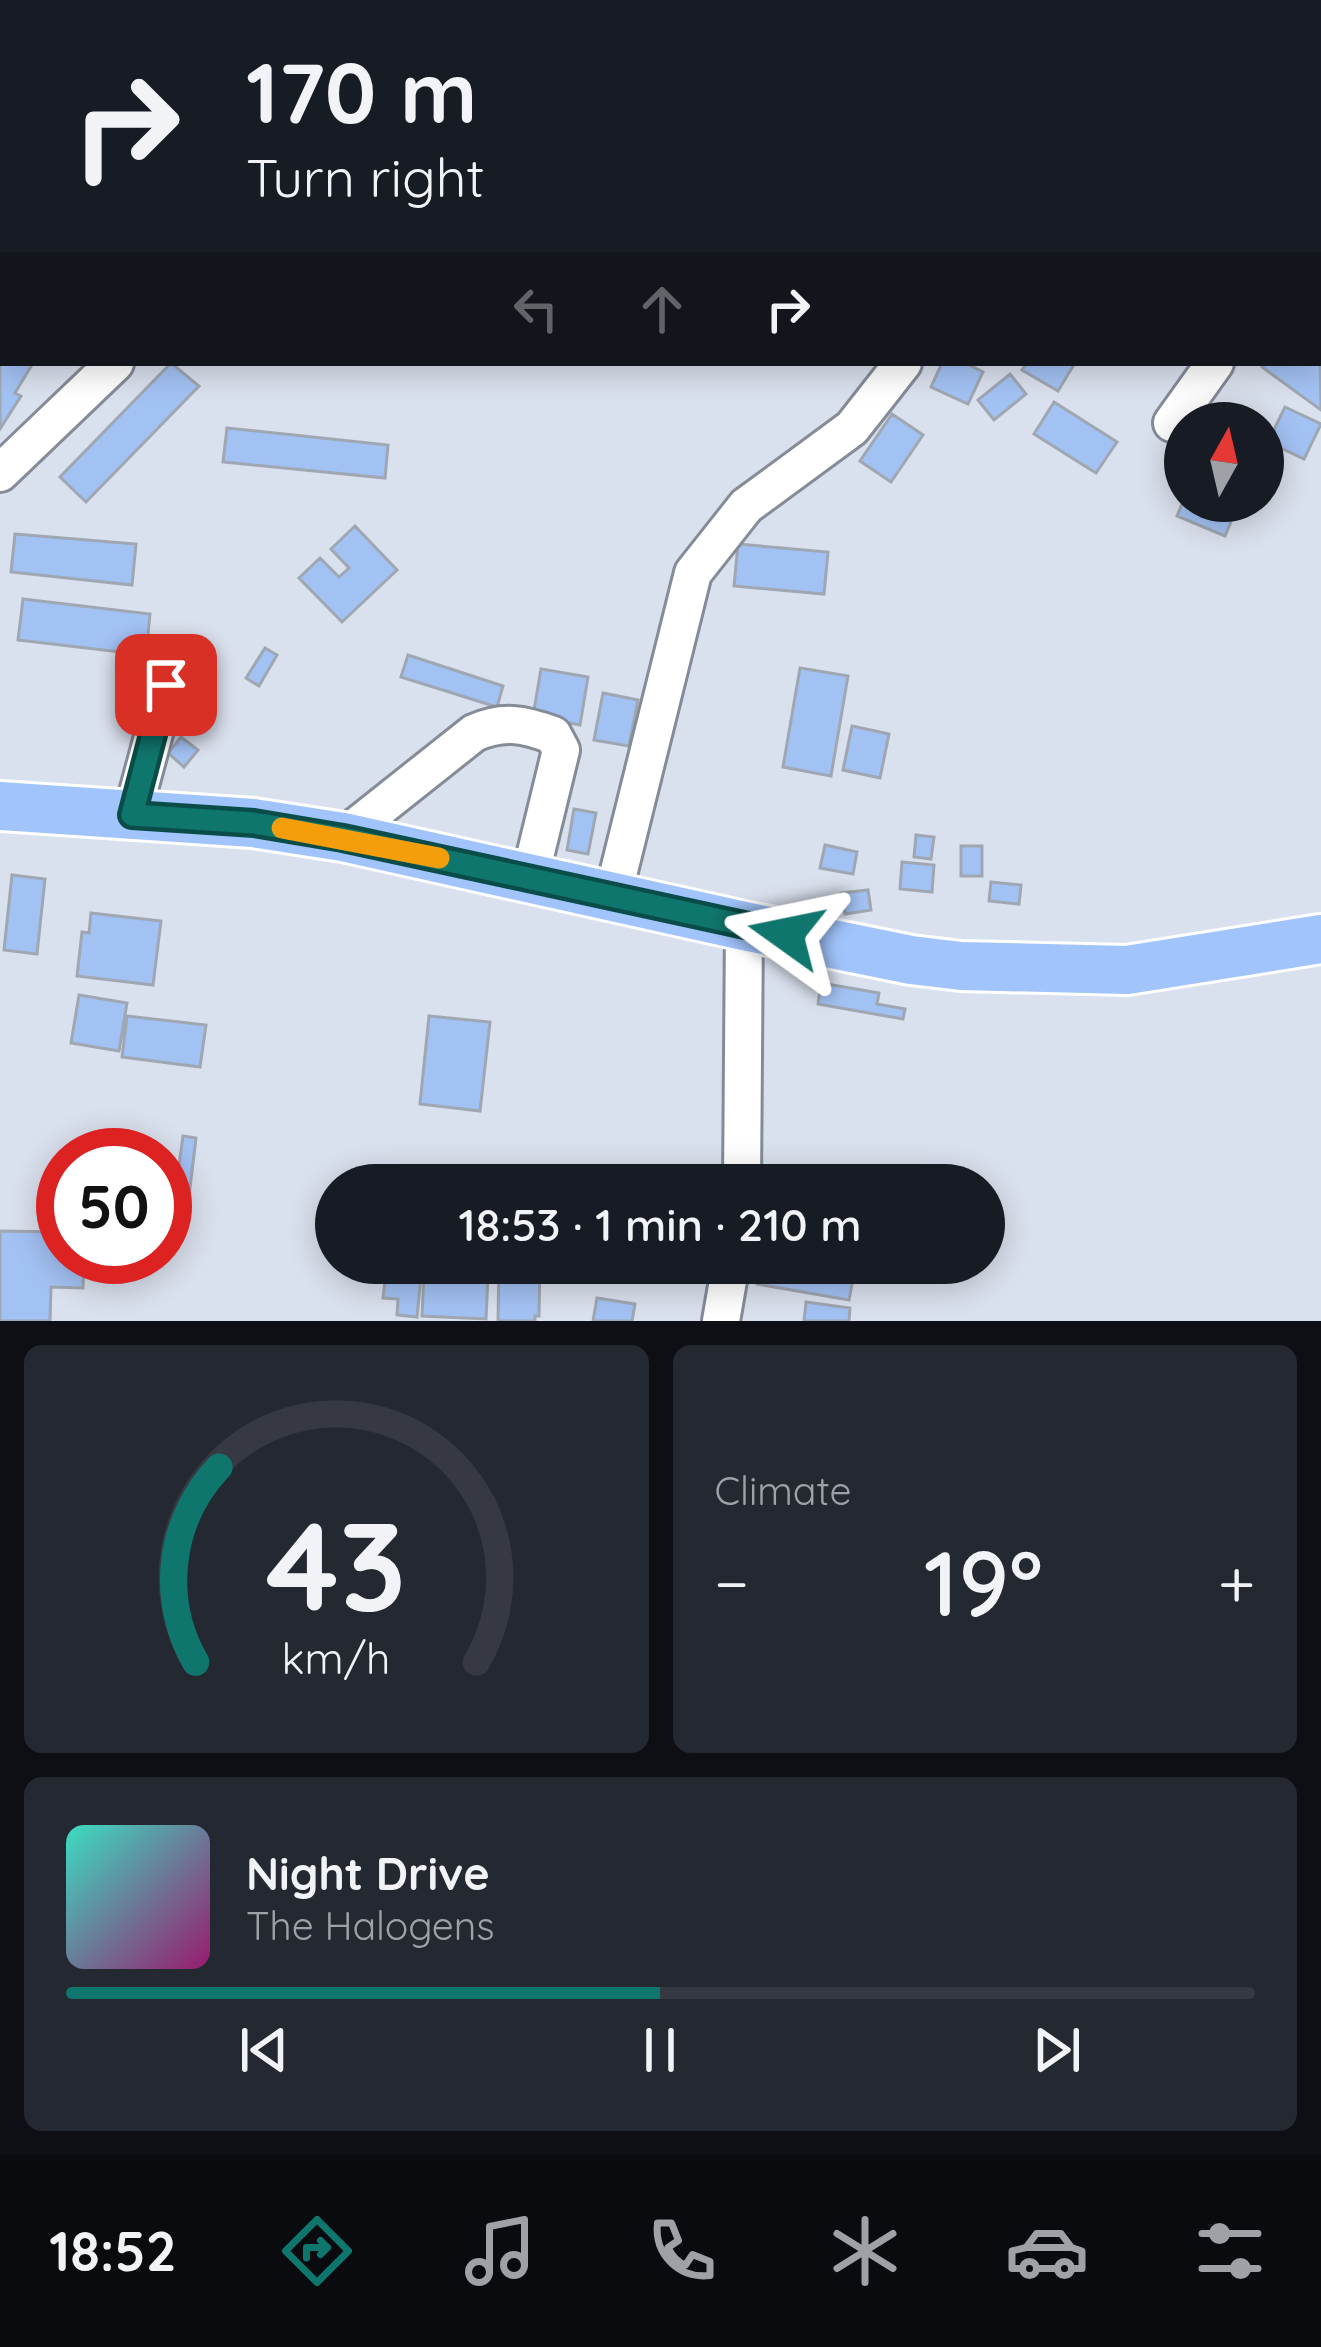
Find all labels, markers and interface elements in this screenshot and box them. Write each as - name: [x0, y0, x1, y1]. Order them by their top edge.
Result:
- text: 170 m: [246, 39, 477, 144]
- icon: right: [48, 48, 204, 204]
- text: Turn right: [246, 143, 485, 211]
- icon: left: [503, 276, 569, 342]
- icon: ahead: [629, 276, 695, 342]
- icon: right: [755, 276, 821, 342]
- north arrow: [1164, 402, 1284, 522]
- map controls: [1164, 402, 1284, 522]
- pin: [115, 634, 217, 736]
- icon: arrive: [133, 652, 199, 718]
- position arrow: [723, 871, 849, 997]
- speed limit sign: 50: [36, 1128, 192, 1284]
- text: 18:53 · 1 min · 210 m: [458, 1196, 862, 1252]
- text: Climate: [715, 1466, 852, 1515]
- text: 43: [266, 1486, 406, 1642]
- text: 19°: [924, 1526, 1043, 1639]
- text: −: [715, 1541, 749, 1624]
- text: +: [1218, 1541, 1255, 1624]
- text: km/h: [282, 1631, 391, 1685]
- text: Night Drive: [246, 1845, 490, 1901]
- text: The Halogens: [246, 1901, 495, 1950]
- icon: previous: [231, 2017, 297, 2083]
- icon: pause: [627, 2017, 693, 2083]
- icon: next: [1024, 2017, 1090, 2083]
- icon: directions: [275, 2209, 359, 2293]
- icon: music: [458, 2209, 542, 2293]
- icon: phone: [640, 2209, 724, 2293]
- icon: climate: [823, 2209, 907, 2293]
- icon: car: [1005, 2209, 1089, 2293]
- icon: filters: [1188, 2209, 1272, 2293]
- text: 18:52: [49, 2217, 176, 2285]

